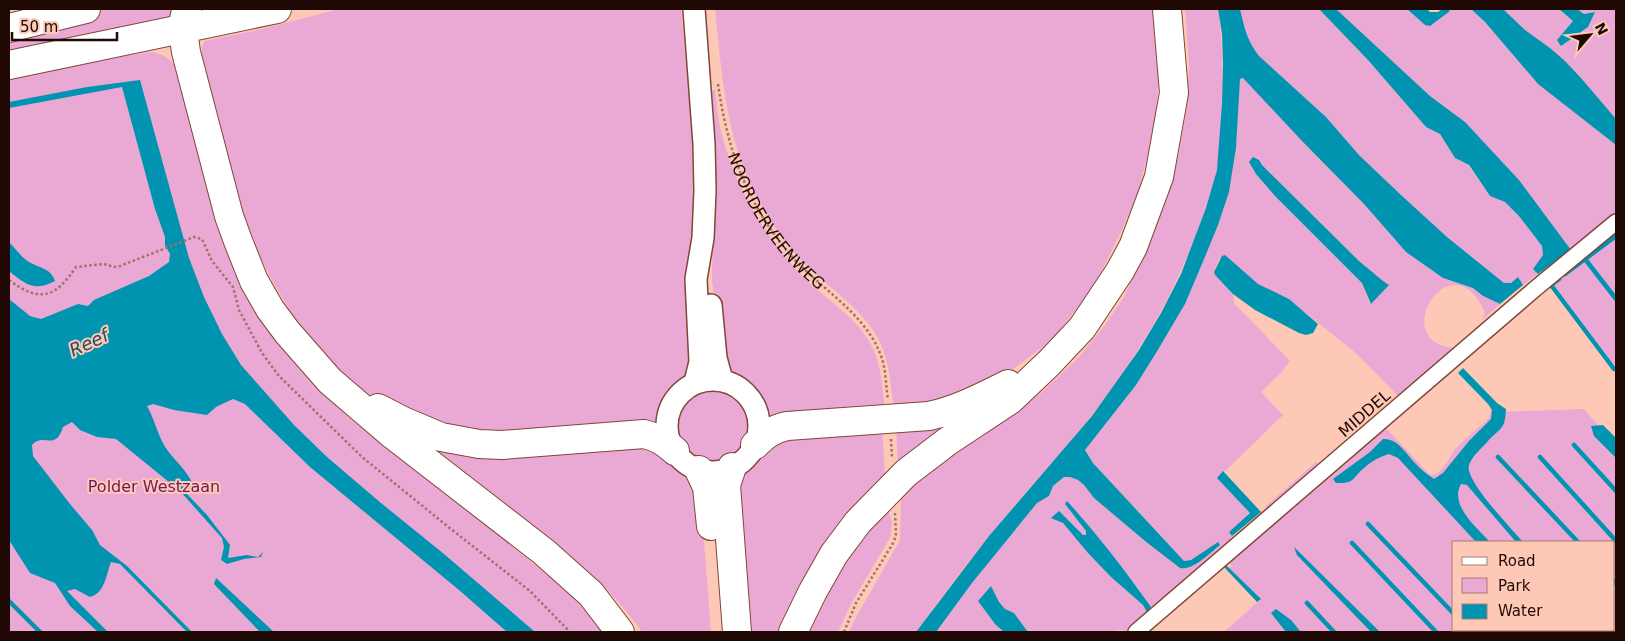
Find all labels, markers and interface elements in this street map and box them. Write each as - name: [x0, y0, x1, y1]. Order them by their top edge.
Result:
- scale bar: [12, 10, 118, 42]
- north arrow: [1565, 10, 1615, 60]
- text: 50 m: [20, 18, 58, 36]
- text: N: [1592, 20, 1611, 38]
- street label: NOORDERVEENWEG: [724, 150, 829, 293]
- water label: Reef: [66, 323, 114, 361]
- street label: MIDDEL: [1335, 386, 1394, 441]
- park label: Polder Westzaan: [88, 477, 220, 496]
- legend: [1452, 541, 1615, 631]
- text: Road: [1498, 552, 1536, 570]
- text: Park: [1498, 577, 1531, 595]
- text: Water: [1498, 602, 1543, 620]

